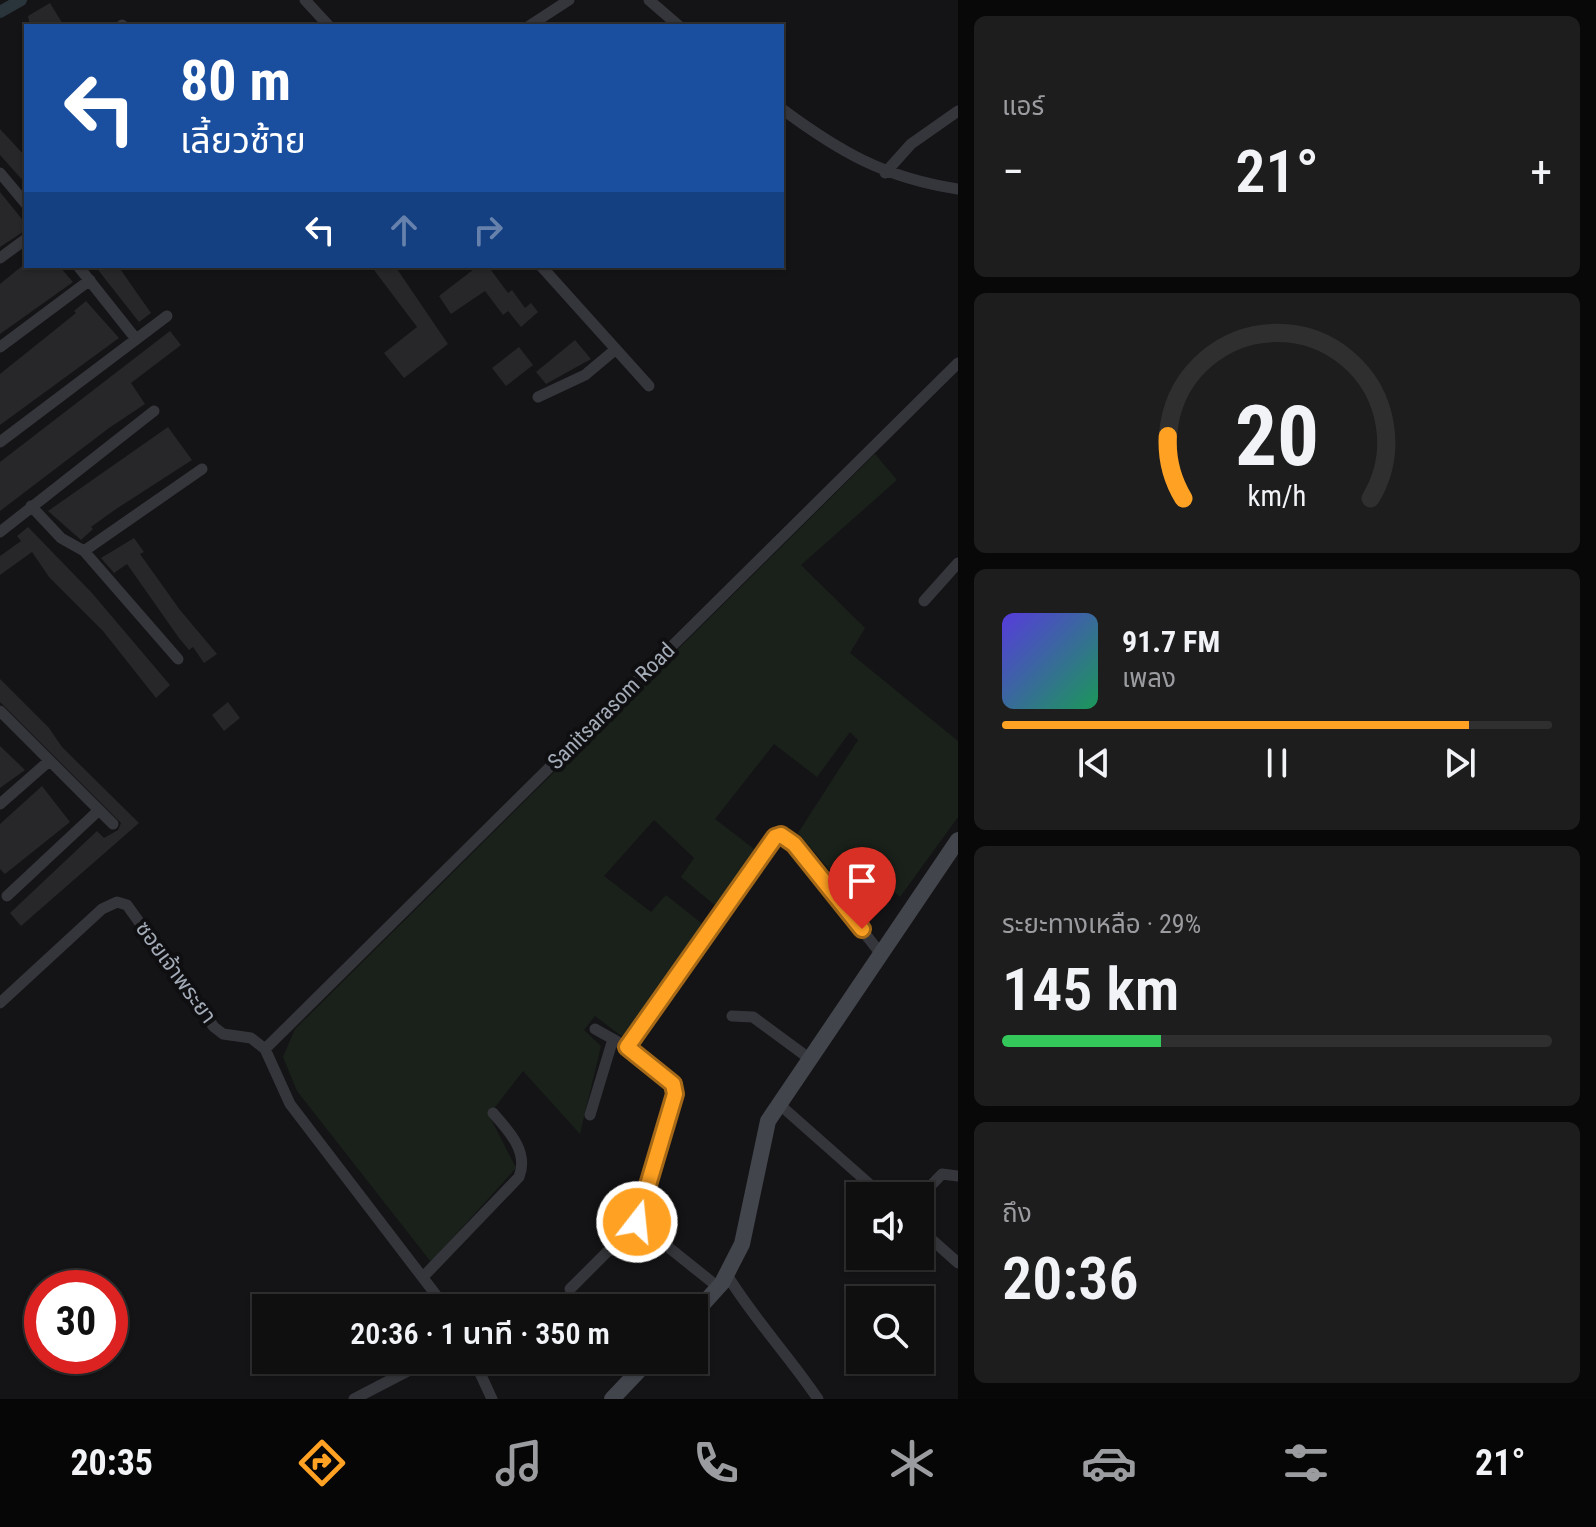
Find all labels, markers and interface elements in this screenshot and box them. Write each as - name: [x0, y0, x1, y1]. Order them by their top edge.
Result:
- text: 80 m: [180, 48, 291, 114]
- icon: left: [48, 56, 152, 160]
- text: แอร์: [1002, 91, 1044, 121]
- text: เลี้ยวซ้าย: [180, 120, 306, 162]
- text: 21°: [1235, 136, 1319, 207]
- text: −: [1002, 146, 1024, 198]
- text: +: [1530, 146, 1552, 198]
- icon: left: [298, 208, 342, 252]
- icon: ahead: [382, 208, 426, 252]
- icon: right: [466, 208, 510, 252]
- text: 20: [1235, 387, 1319, 484]
- text: km/h: [1248, 479, 1306, 513]
- text: 91.7 FM: [1122, 624, 1220, 659]
- street label: Sanitsarasom Road: [543, 638, 679, 774]
- text: เพลง: [1122, 663, 1176, 693]
- icon: previous: [1072, 741, 1116, 785]
- icon: pause: [1255, 741, 1299, 785]
- icon: next: [1438, 741, 1482, 785]
- pin: [828, 847, 896, 929]
- icon: arrive: [840, 859, 884, 903]
- text: ระยะทางเหลือ · 29%: [1002, 909, 1201, 939]
- street label: ซอยเจ้าพระยา: [131, 916, 221, 1028]
- text: 145 km: [1002, 954, 1179, 1025]
- position arrow: [595, 1180, 679, 1264]
- map controls: [846, 1182, 934, 1374]
- button: sound: [846, 1182, 934, 1270]
- text: ถึง: [1002, 1198, 1032, 1228]
- text: 20:36: [1002, 1243, 1139, 1314]
- speed limit sign: 30: [24, 1270, 128, 1374]
- button: search: [846, 1286, 934, 1374]
- text: 20:36 · 1 นาที · 350 m: [350, 1316, 610, 1351]
- icon: directions: [294, 1435, 350, 1491]
- icon: music: [491, 1435, 547, 1491]
- icon: phone: [688, 1435, 744, 1491]
- icon: climate: [884, 1435, 940, 1491]
- icon: car: [1081, 1435, 1137, 1491]
- icon: filters: [1278, 1435, 1334, 1491]
- text: 20:35: [70, 1442, 153, 1484]
- text: 21°: [1475, 1442, 1525, 1484]

